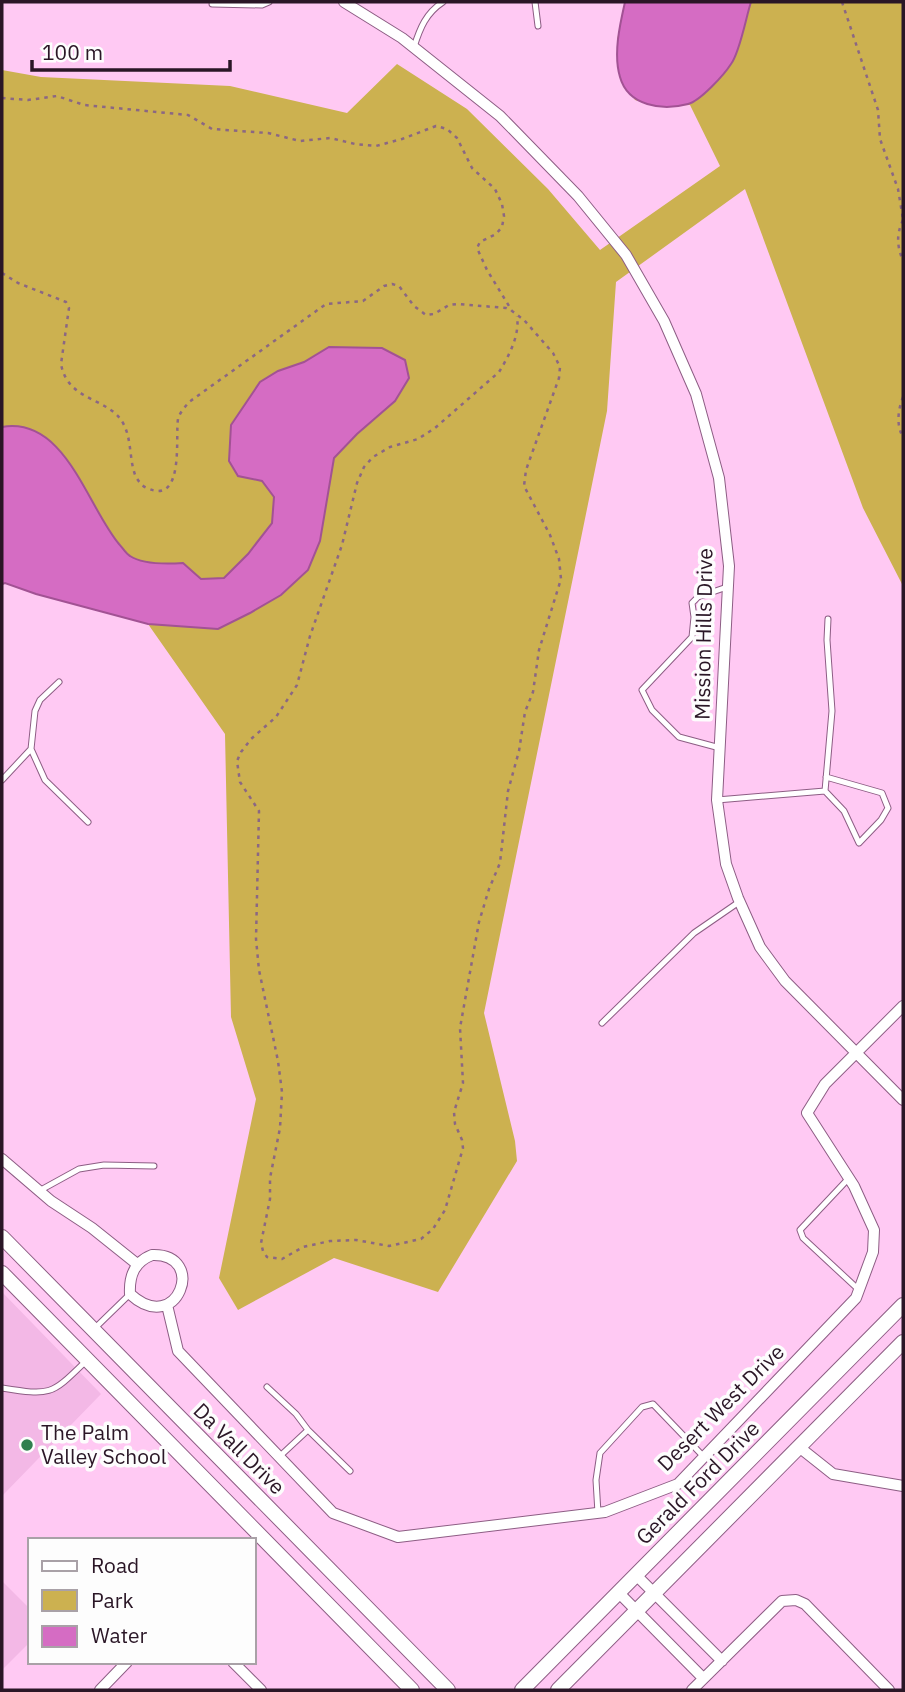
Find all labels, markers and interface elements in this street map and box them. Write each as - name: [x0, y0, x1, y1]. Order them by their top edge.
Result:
- scale bar: [32, 28, 229, 72]
- text: 100 m: [42, 38, 103, 66]
- street label: Mission Hills Drive: [688, 548, 718, 720]
- street label: Desert West Drive: [651, 1338, 790, 1477]
- street label: Da Vall Drive: [188, 1396, 292, 1500]
- street label: Gerald Ford Drive: [629, 1414, 765, 1550]
- place label: The Palm Valley School: [41, 1418, 167, 1470]
- marker: The Palm Valley School: [19, 1437, 35, 1453]
- legend: [28, 1538, 256, 1664]
- text: Road: [91, 1551, 139, 1579]
- text: Park: [91, 1586, 134, 1614]
- text: Water: [91, 1621, 148, 1649]

